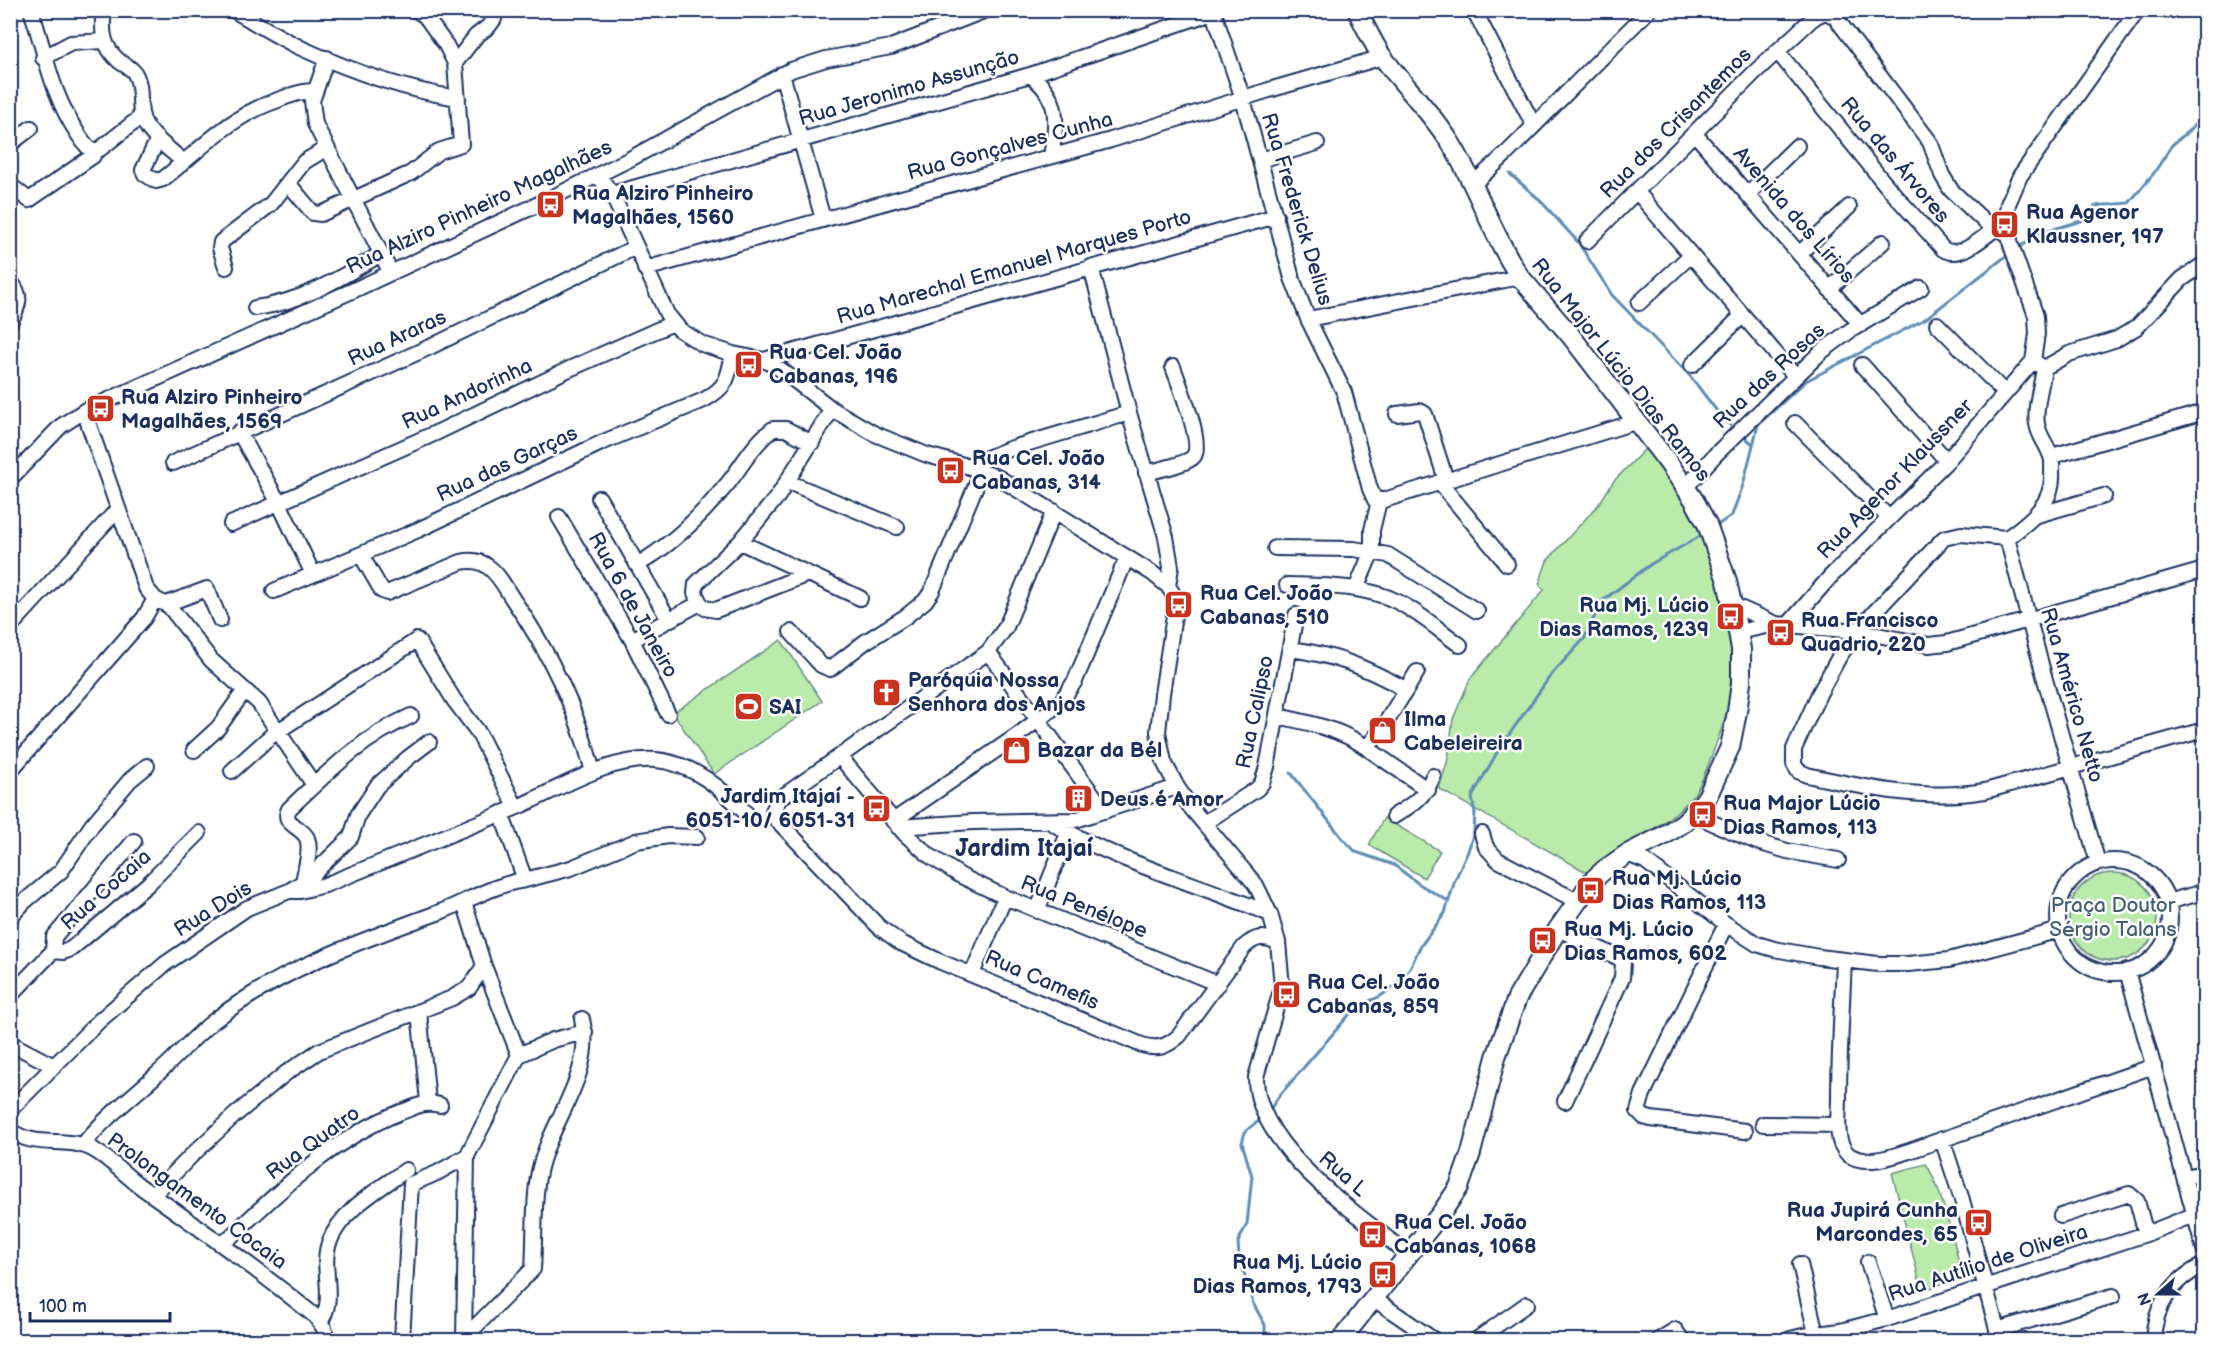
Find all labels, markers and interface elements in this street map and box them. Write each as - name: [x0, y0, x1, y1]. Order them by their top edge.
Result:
- street label: Rua dos Crisantemos: [1595, 42, 1757, 204]
- street label: Rua Jeronimo Assunção: [796, 44, 1022, 131]
- street label: Rua das Árvores: [1835, 92, 1955, 228]
- street label: Rua Gonçalves Cunha: [904, 107, 1116, 185]
- street label: Rua Frederick Delius: [1256, 110, 1338, 308]
- street label: Rua Alziro Pinheiro Magalhães: [342, 134, 616, 280]
- street label: Avenida dos Lírios: [1728, 142, 1860, 288]
- place label: Rua Alziro Pinheiro Magalhães, 1560: [572, 181, 754, 230]
- bus stop icon: Rua Alziro Pinheiro Magalhães, 1560: [535, 189, 567, 221]
- place label: Rua Agenor Klaussner, 197: [2026, 200, 2164, 249]
- street label: Rua Marechal Emanuel Marques Porto: [834, 204, 1194, 330]
- bus stop icon: Rua Agenor Klaussner, 197: [1989, 208, 2021, 240]
- street label: Rua Major Lúcio Dias Ramos: [1526, 253, 1716, 487]
- street label: Rua Araras: [344, 304, 450, 372]
- street label: Rua das Rosas: [1708, 318, 1830, 434]
- place label: Rua Cel. João Cabanas, 196: [769, 340, 902, 389]
- bus stop icon: Rua Cel. João Cabanas, 196: [732, 348, 764, 380]
- street label: Rua Andorinha: [398, 353, 536, 435]
- place label: Rua Alziro Pinheiro Magalhães, 1569: [121, 385, 303, 434]
- bus stop icon: Rua Alziro Pinheiro Magalhães, 1569: [84, 393, 116, 425]
- street label: Rua Agenor Klaussner: [1812, 394, 1978, 564]
- street label: Rua das Garças: [433, 420, 581, 508]
- place label: Rua Cel. João Cabanas, 314: [972, 446, 1105, 495]
- bus stop icon: Rua Cel. João Cabanas, 314: [935, 454, 967, 486]
- street label: Rua 6 de Janeiro: [583, 528, 683, 682]
- place label: Rua Cel. João Cabanas, 510: [1200, 581, 1333, 630]
- bus stop icon: Rua Cel. João Cabanas, 510: [1163, 589, 1195, 621]
- place label: Rua Mj. Lúcio Dias Ramos, 1239: [1539, 593, 1709, 642]
- bus stop icon: Rua Mj. Lúcio Dias Ramos, 1239: [1714, 601, 1746, 633]
- street label: Rua Américo Netto: [2035, 605, 2109, 785]
- place label: Rua Francisco Quadrio, 220: [1801, 608, 1938, 657]
- bus stop icon: Rua Francisco Quadrio, 220: [1764, 616, 1796, 648]
- street label: Rua Calipso: [1231, 653, 1279, 771]
- place label: Paróquia Nossa Senhora dos Anjos: [908, 668, 1086, 717]
- church icon: Paróquia Nossa Senhora dos Anjos: [871, 676, 903, 708]
- sports icon: SAI: [732, 691, 764, 723]
- place label: SAI: [769, 695, 802, 720]
- place label: Ilma Cabeleireira: [1404, 707, 1523, 756]
- shop icon: Ilma Cabeleireira: [1367, 715, 1399, 747]
- shop icon: Bazar da Bél: [1000, 734, 1032, 766]
- place label: Bazar da Bél: [1037, 738, 1162, 763]
- building icon: Deus é Amor: [1063, 783, 1095, 815]
- place label: Jardim Itajaí - 6051-10/ 6051-31: [686, 784, 855, 833]
- place label: Deus é Amor: [1100, 787, 1224, 812]
- place label: Rua Major Lúcio Dias Ramos, 113: [1723, 791, 1881, 840]
- bus stop icon: Jardim Itajaí - 6051-10/ 6051-31: [860, 792, 892, 824]
- bus stop icon: Rua Major Lúcio Dias Ramos, 113: [1686, 799, 1718, 831]
- district label: Jardim Itajaí: [955, 834, 1094, 863]
- street label: Rua Cocaia: [56, 844, 156, 936]
- place label: Rua Mj. Lúcio Dias Ramos, 113: [1612, 866, 1766, 915]
- street label: Rua Penélope: [1017, 870, 1151, 944]
- bus stop icon: Rua Mj. Lúcio Dias Ramos, 113: [1575, 874, 1607, 906]
- street label: Rua Dois: [170, 875, 256, 943]
- park label: Praça Doutor Sérgio Talans: [2049, 893, 2177, 942]
- place label: Rua Mj. Lúcio Dias Ramos, 602: [1564, 917, 1727, 966]
- bus stop icon: Rua Mj. Lúcio Dias Ramos, 602: [1527, 925, 1559, 957]
- street label: Rua Camefis: [981, 945, 1103, 1015]
- place label: Rua Cel. João Cabanas, 859: [1307, 970, 1440, 1019]
- bus stop icon: Rua Cel. João Cabanas, 859: [1270, 978, 1302, 1010]
- street label: Rua Quatro: [261, 1101, 365, 1185]
- street label: Prolongamento Cocaia: [102, 1127, 292, 1275]
- street label: Rua L: [1314, 1146, 1372, 1202]
- place label: Rua Jupirá Cunha Marcondes, 65: [1787, 1198, 1958, 1247]
- bus stop icon: Rua Jupirá Cunha Marcondes, 65: [1963, 1206, 1995, 1238]
- place label: Rua Cel. João Cabanas, 1068: [1394, 1210, 1537, 1259]
- bus stop icon: Rua Cel. João Cabanas, 1068: [1357, 1218, 1389, 1250]
- street label: Rua Autílio de Oliveira: [1885, 1219, 2091, 1307]
- place label: Rua Mj. Lúcio Dias Ramos, 1793: [1193, 1250, 1362, 1299]
- bus stop icon: Rua Mj. Lúcio Dias Ramos, 1793: [1367, 1258, 1399, 1290]
- north arrow: [2128, 1264, 2188, 1324]
- scale bar: [30, 1285, 170, 1323]
- text: N: [2134, 1290, 2156, 1308]
- text: 100 m: [39, 1296, 87, 1317]

